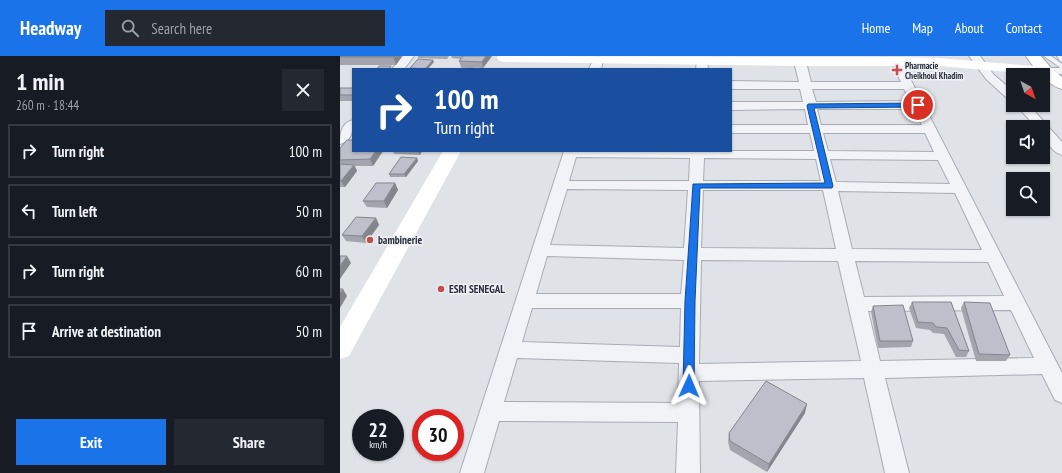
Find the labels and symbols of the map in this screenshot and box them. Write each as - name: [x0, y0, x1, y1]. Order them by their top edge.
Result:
- place label: Pharmacie Cheikhoul Khadim: [905, 60, 963, 81]
- marker: Pharmacie Cheikhoul Khadim: [892, 65, 902, 75]
- north arrow: [1006, 68, 1050, 112]
- pin: [901, 88, 935, 122]
- place label: bambinerie: [378, 233, 422, 247]
- marker: bambinerie: [365, 235, 375, 245]
- place label: ESRI SENEGAL: [449, 282, 505, 296]
- marker: ESRI SENEGAL: [436, 284, 446, 294]
- position arrow: [668, 365, 710, 407]
- speed limit sign: 30: [412, 409, 464, 461]

